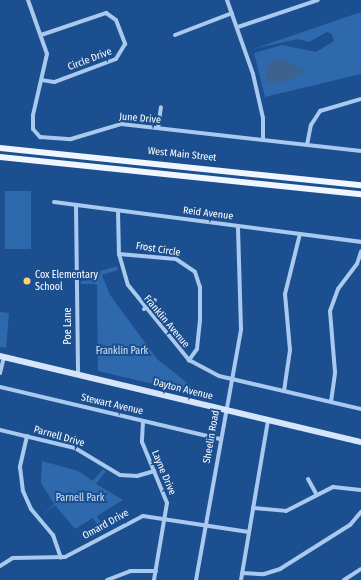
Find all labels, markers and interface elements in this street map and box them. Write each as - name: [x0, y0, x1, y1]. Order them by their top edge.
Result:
- street label: Circle Drive: [66, 46, 114, 74]
- street label: June Drive: [119, 111, 161, 127]
- street label: West Main Street: [147, 145, 217, 165]
- street label: Reid Avenue: [182, 205, 234, 223]
- street label: Frost Circle: [135, 241, 181, 259]
- place label: Cox Elementary School: [35, 269, 98, 292]
- marker: Cox Elementary School: [22, 276, 32, 286]
- street label: Franklin Avenue: [141, 293, 191, 351]
- street label: Poe Lane: [63, 308, 75, 344]
- park label: Franklin Park: [96, 346, 148, 358]
- street label: Dayton Avenue: [152, 377, 214, 403]
- street label: Stewart Avenue: [80, 392, 144, 418]
- street label: Sheelin Road: [201, 410, 223, 464]
- street label: Parnell Drive: [32, 424, 86, 450]
- street label: Layne Drive: [148, 449, 178, 497]
- park label: Parnell Park: [56, 493, 104, 505]
- street label: Omard Drive: [81, 507, 131, 543]

